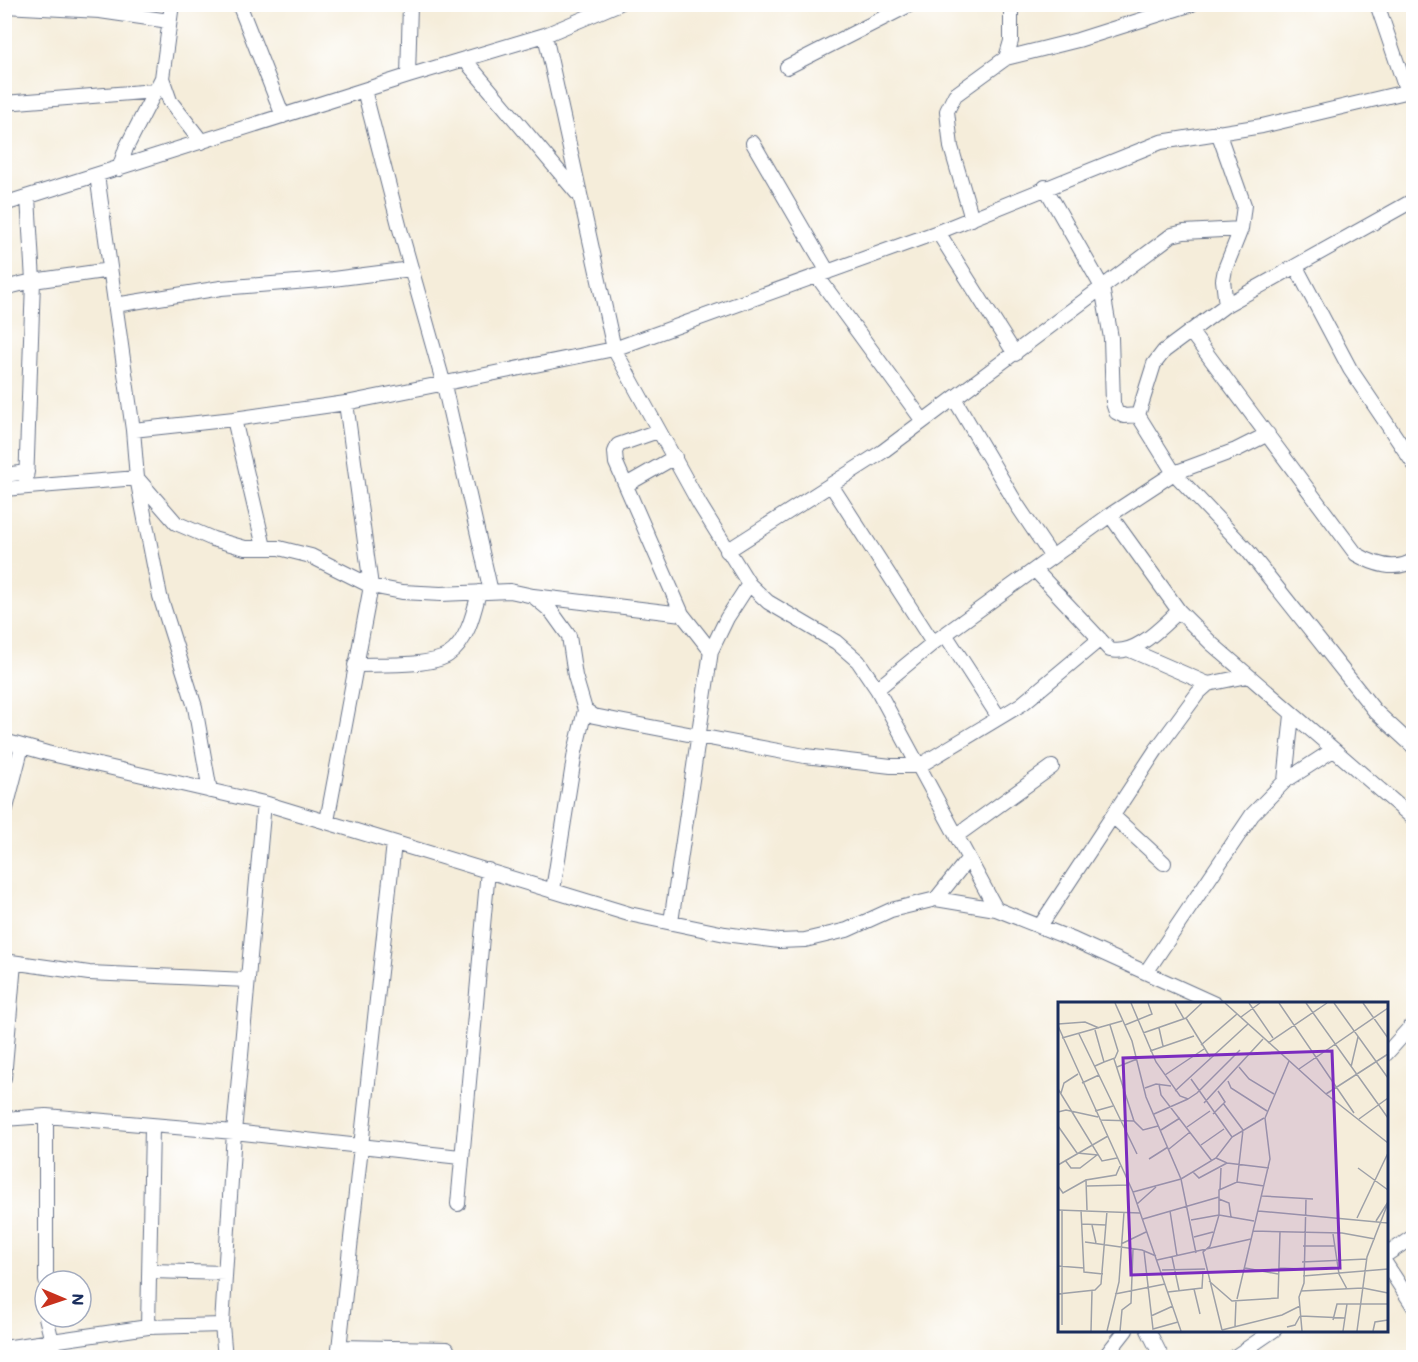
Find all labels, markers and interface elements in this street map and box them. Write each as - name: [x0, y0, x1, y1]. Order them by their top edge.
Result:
- inset map: [1058, 1002, 1388, 1332]
- north arrow: [33, 1269, 93, 1329]
- text: N: [68, 1293, 89, 1306]

